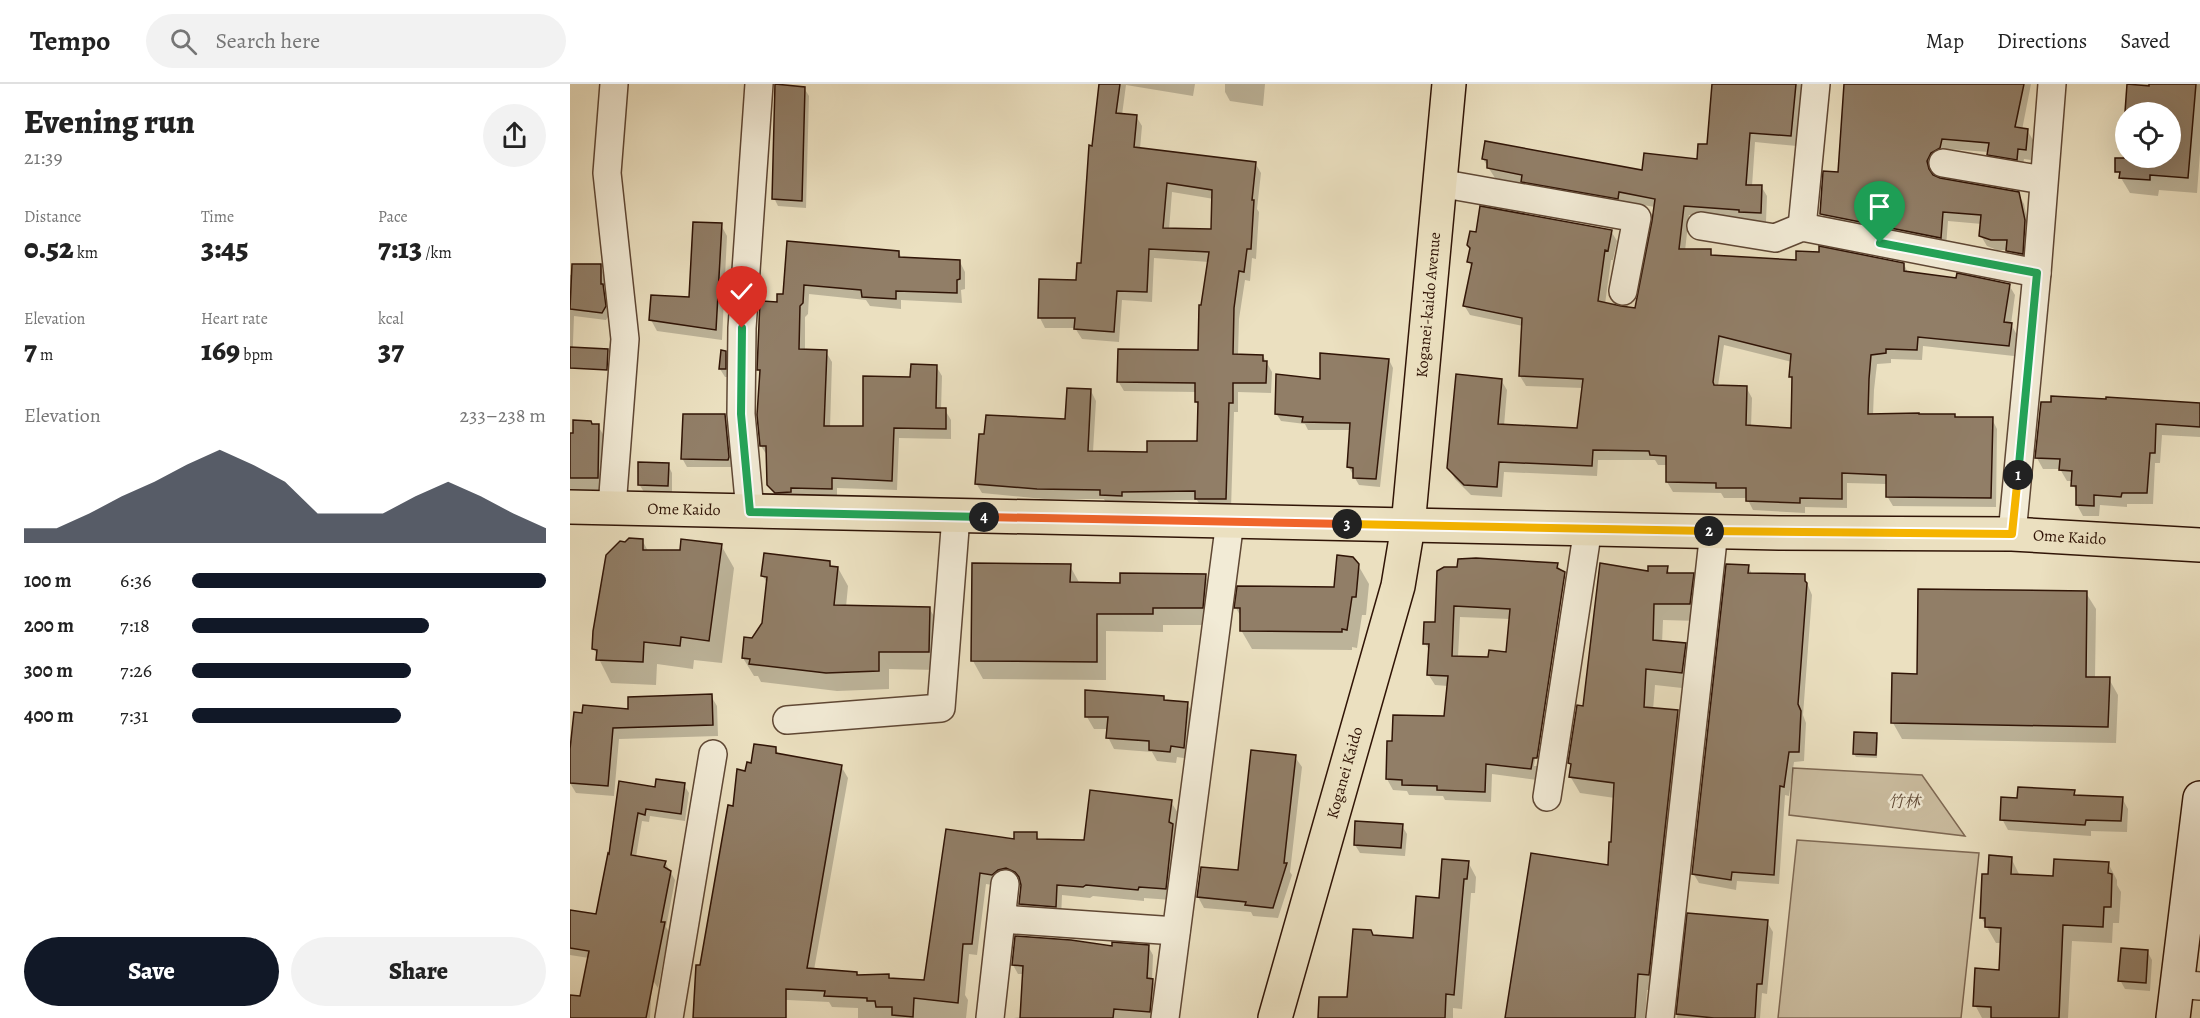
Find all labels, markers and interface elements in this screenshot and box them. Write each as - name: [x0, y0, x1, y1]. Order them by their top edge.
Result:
- search box: [146, 14, 566, 68]
- text: Tempo: [30, 22, 110, 60]
- icon: search: [167, 25, 200, 58]
- text: Search here: [215, 26, 320, 56]
- text: Map: [1926, 27, 1964, 55]
- text: Directions: [1997, 27, 2087, 55]
- text: Saved: [2120, 27, 2170, 55]
- text: Evening run: [24, 99, 195, 144]
- map controls: [2115, 102, 2181, 168]
- button: locate: [2115, 102, 2181, 168]
- button: share: [483, 104, 546, 167]
- text: 21:39: [24, 144, 63, 171]
- pin: [1854, 181, 1905, 243]
- icon: arrive: [1863, 190, 1896, 223]
- text: Distance: [24, 206, 81, 228]
- text: Time: [201, 206, 234, 228]
- text: Pace: [378, 206, 408, 228]
- text: 0.52: [24, 228, 74, 268]
- text: 3:45: [201, 228, 248, 268]
- text: 7:13: [378, 228, 422, 268]
- street label: Koganei-kaido Avenue: [1411, 231, 1446, 379]
- text: km: [74, 242, 98, 264]
- text: /km: [422, 242, 452, 264]
- pin: [716, 266, 767, 328]
- icon: check: [725, 275, 758, 308]
- text: Elevation: [24, 308, 85, 330]
- text: Heart rate: [201, 308, 268, 330]
- text: kcal: [378, 308, 404, 330]
- text: 7: [24, 330, 37, 370]
- text: 169: [201, 330, 240, 370]
- text: 37: [378, 330, 404, 370]
- text: m: [37, 344, 53, 366]
- text: bpm: [240, 344, 273, 366]
- text: Elevation: [24, 402, 101, 429]
- text: 233–238 m: [460, 402, 546, 429]
- pin: 1: [2003, 460, 2033, 490]
- text: 1: [2015, 464, 2021, 486]
- street label: Ome Kaido: [647, 498, 721, 521]
- pin: 4: [969, 502, 999, 532]
- text: 4: [980, 506, 988, 528]
- pin: 3: [1332, 509, 1362, 539]
- text: 3: [1344, 513, 1350, 535]
- pin: 2: [1694, 516, 1724, 546]
- text: 2: [1705, 520, 1713, 542]
- street label: Ome Kaido: [2032, 524, 2107, 550]
- text: 100 m: [24, 567, 72, 594]
- text: 6:36: [120, 567, 152, 594]
- text: 200 m: [24, 612, 74, 639]
- text: 7:18: [120, 612, 150, 639]
- text: 300 m: [24, 657, 73, 684]
- text: 7:26: [120, 657, 152, 684]
- text: 400 m: [24, 702, 74, 729]
- text: 7:31: [120, 702, 148, 729]
- street label: Koganei Kaido: [1321, 724, 1368, 821]
- park label: 竹林: [1888, 791, 1922, 813]
- button: Save: [24, 937, 279, 1006]
- button: Share: [291, 937, 546, 1006]

